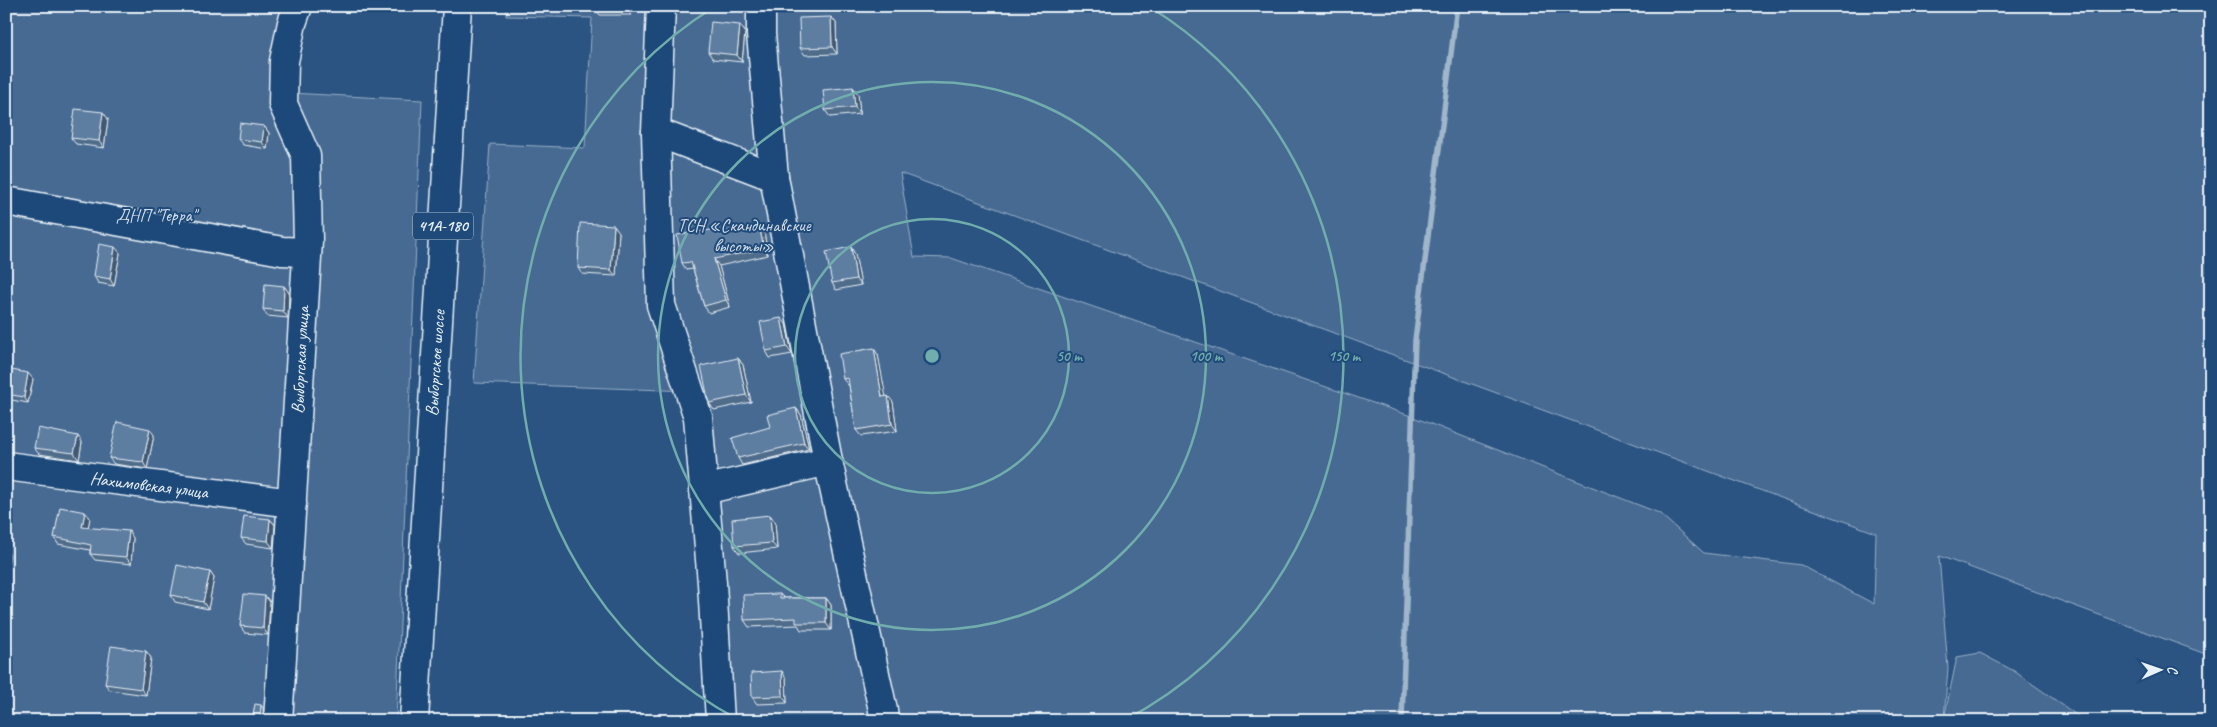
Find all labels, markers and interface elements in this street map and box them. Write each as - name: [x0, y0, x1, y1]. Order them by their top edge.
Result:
- park label: ДНП "Терра": [116, 204, 200, 226]
- road number: 41А-180: [413, 212, 473, 240]
- park label: ТСН «Скандинавские высоты»: [677, 214, 812, 257]
- street label: Выборгская улица: [286, 304, 314, 414]
- street label: Выборгское шоссе: [420, 308, 450, 417]
- centre of rings: [923, 347, 941, 365]
- text: 50 m: [1056, 347, 1083, 366]
- text: 100 m: [1190, 347, 1224, 366]
- text: 150 m: [1328, 347, 1362, 366]
- street label: Нахимовская улица: [89, 467, 211, 503]
- north arrow: [2134, 644, 2184, 694]
- text: С: [2164, 666, 2181, 675]

